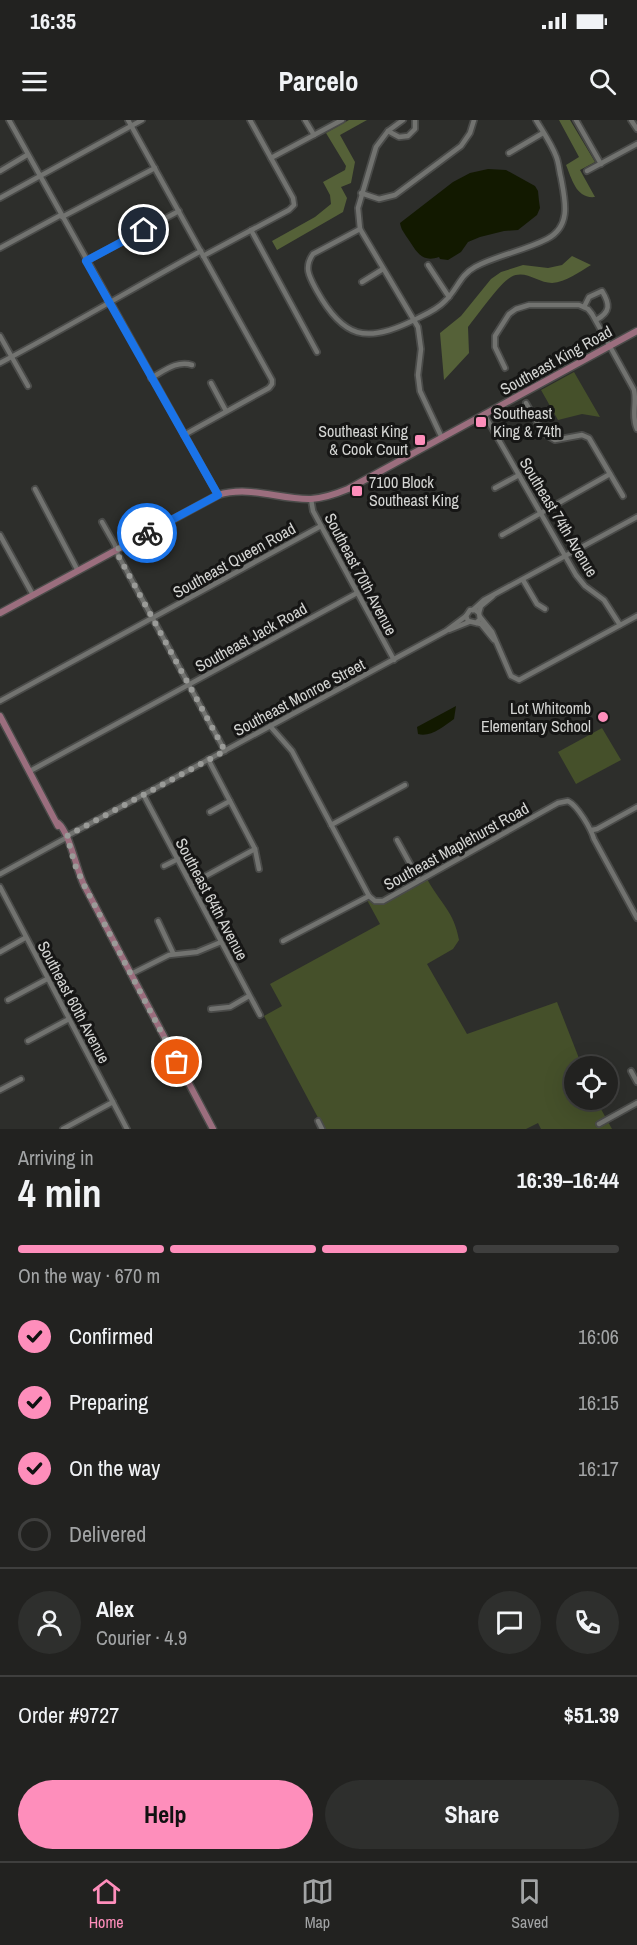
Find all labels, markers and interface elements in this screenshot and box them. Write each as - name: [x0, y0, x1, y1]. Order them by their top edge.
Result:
- text: 16:35: [30, 6, 76, 36]
- text: Parcelo: [278, 63, 359, 99]
- icon: menu: [18, 65, 51, 98]
- icon: search: [586, 65, 619, 98]
- pin: [118, 204, 169, 255]
- icon: home: [127, 213, 160, 246]
- street label: Southeast King Road: [496, 320, 616, 400]
- place label: Southeast King & 74th: [493, 402, 562, 442]
- marker: Southeast King & 74th: [474, 415, 488, 429]
- place label: Southeast King & Cook Court: [318, 420, 409, 460]
- marker: Southeast King & Cook Court: [413, 433, 427, 447]
- street label: Southeast 74th Avenue: [515, 453, 603, 581]
- place label: 7100 Block Southeast King: [369, 471, 459, 511]
- marker: 7100 Block Southeast King: [350, 484, 364, 498]
- courier: [117, 503, 177, 563]
- street label: Southeast 70th Avenue: [319, 509, 403, 639]
- icon: bike: [131, 517, 164, 550]
- street label: Southeast Queen Road: [169, 517, 299, 603]
- street label: Southeast Jack Road: [191, 597, 311, 677]
- street label: Southeast Monroe Street: [229, 653, 369, 741]
- place label: Lot Whitcomb Elementary School: [481, 697, 591, 737]
- marker: Lot Whitcomb Elementary School: [596, 710, 610, 724]
- street label: Southeast Maplehurst Road: [380, 797, 532, 895]
- street label: Southeast 64th Avenue: [170, 834, 254, 964]
- street label: Southeast 60th Avenue: [32, 937, 116, 1067]
- pin: [151, 1036, 202, 1087]
- icon: bag: [160, 1045, 193, 1078]
- map controls: [564, 1056, 618, 1110]
- button: locate: [564, 1056, 618, 1110]
- text: Arriving in: [18, 1144, 94, 1171]
- text: 16:39–16:44: [517, 1165, 619, 1195]
- text: 4 min: [18, 1167, 102, 1219]
- text: On the way · 670 m: [18, 1262, 160, 1289]
- icon: check: [18, 1320, 51, 1353]
- text: Confirmed: [69, 1321, 153, 1351]
- text: 16:06: [578, 1323, 619, 1350]
- icon: check: [18, 1386, 51, 1419]
- text: Preparing: [69, 1387, 148, 1417]
- text: 16:15: [578, 1389, 619, 1416]
- icon: check: [18, 1452, 51, 1485]
- text: On the way: [69, 1453, 160, 1483]
- text: 16:17: [578, 1455, 619, 1482]
- text: Delivered: [69, 1519, 146, 1549]
- button: person: [18, 1591, 81, 1654]
- button: chat: [478, 1591, 541, 1654]
- button: phone: [556, 1591, 619, 1654]
- text: Alex: [96, 1594, 134, 1624]
- text: Courier · 4.9: [96, 1624, 187, 1651]
- text: Order #9727: [18, 1700, 119, 1730]
- text: $51.39: [564, 1700, 619, 1730]
- button: Help: [18, 1780, 313, 1849]
- button: Share: [325, 1780, 619, 1849]
- tab: Home: [89, 1875, 124, 1933]
- tab: Map: [301, 1875, 334, 1933]
- tab: Saved: [511, 1875, 548, 1933]

